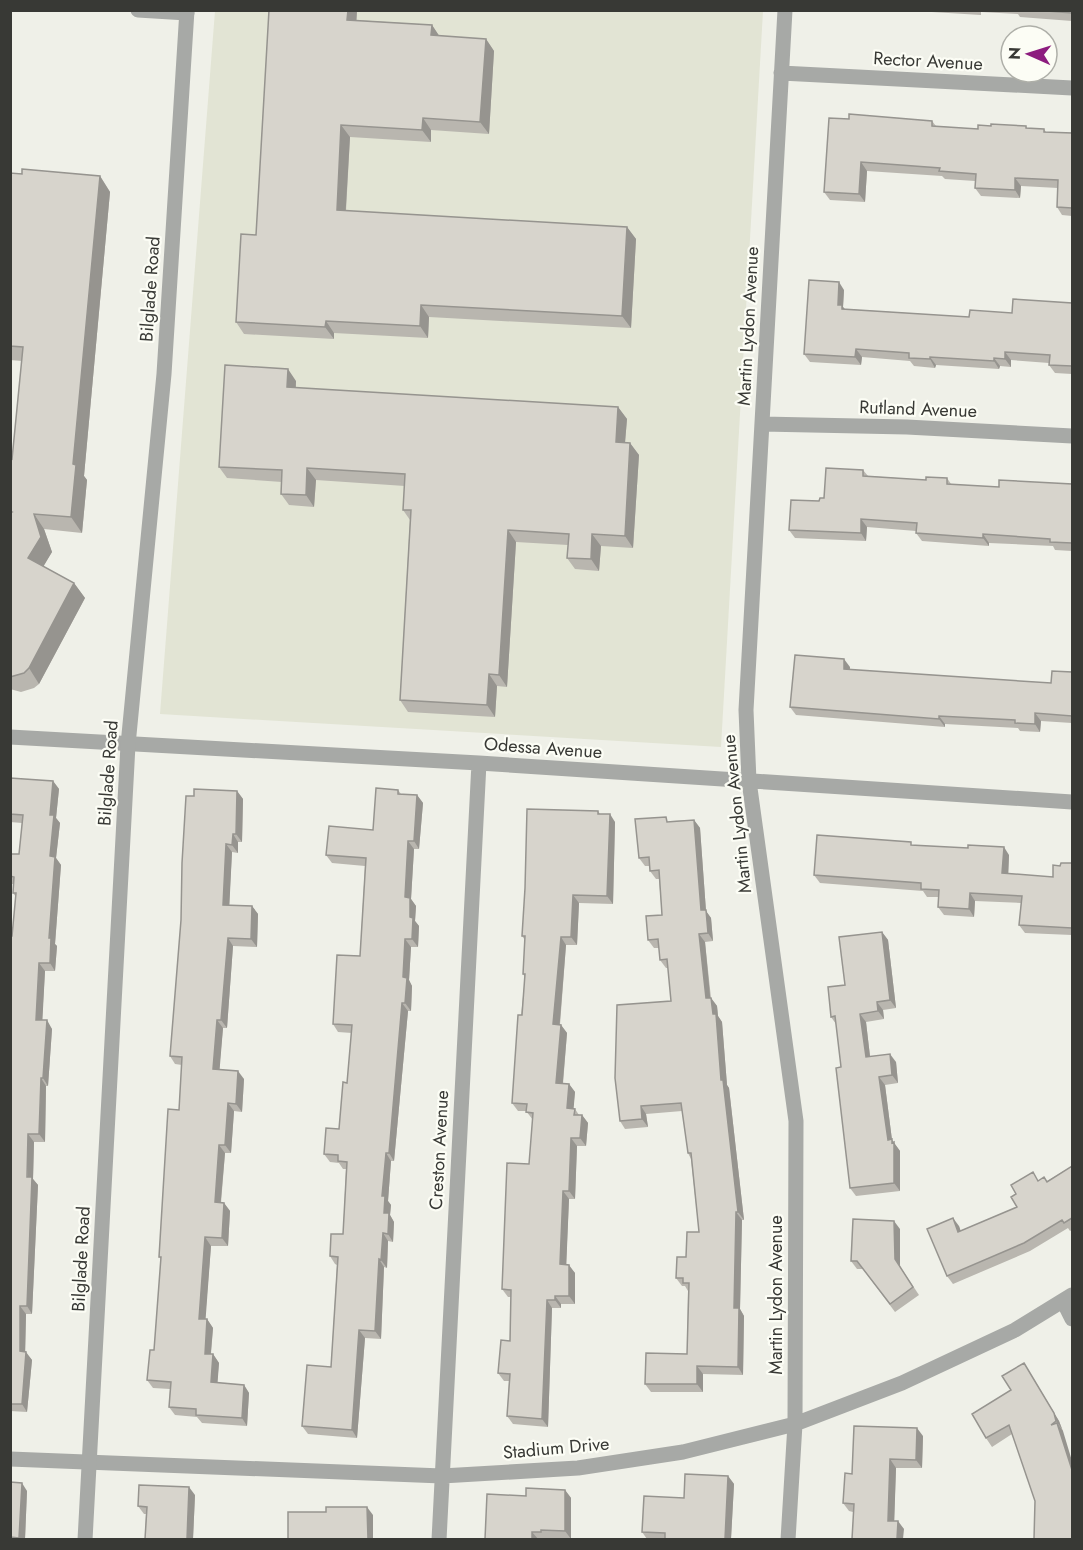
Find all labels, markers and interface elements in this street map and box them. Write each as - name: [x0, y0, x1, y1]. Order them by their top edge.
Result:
- north arrow: [999, 24, 1059, 84]
- street label: Rector Avenue: [873, 45, 983, 77]
- text: N: [1003, 46, 1026, 60]
- street label: Bilglade Road: [133, 235, 167, 343]
- street label: Martin Lydon Avenue: [731, 246, 765, 406]
- street label: Rutland Avenue: [859, 394, 977, 424]
- street label: Bilglade Road: [91, 719, 125, 827]
- street label: Odessa Avenue: [483, 731, 603, 765]
- street label: Martin Lydon Avenue: [716, 733, 758, 895]
- street label: Creston Avenue: [423, 1089, 455, 1211]
- street label: Bilglade Road: [65, 1206, 97, 1312]
- street label: Martin Lydon Avenue: [763, 1215, 789, 1375]
- street label: Stadium Drive: [502, 1430, 610, 1466]

